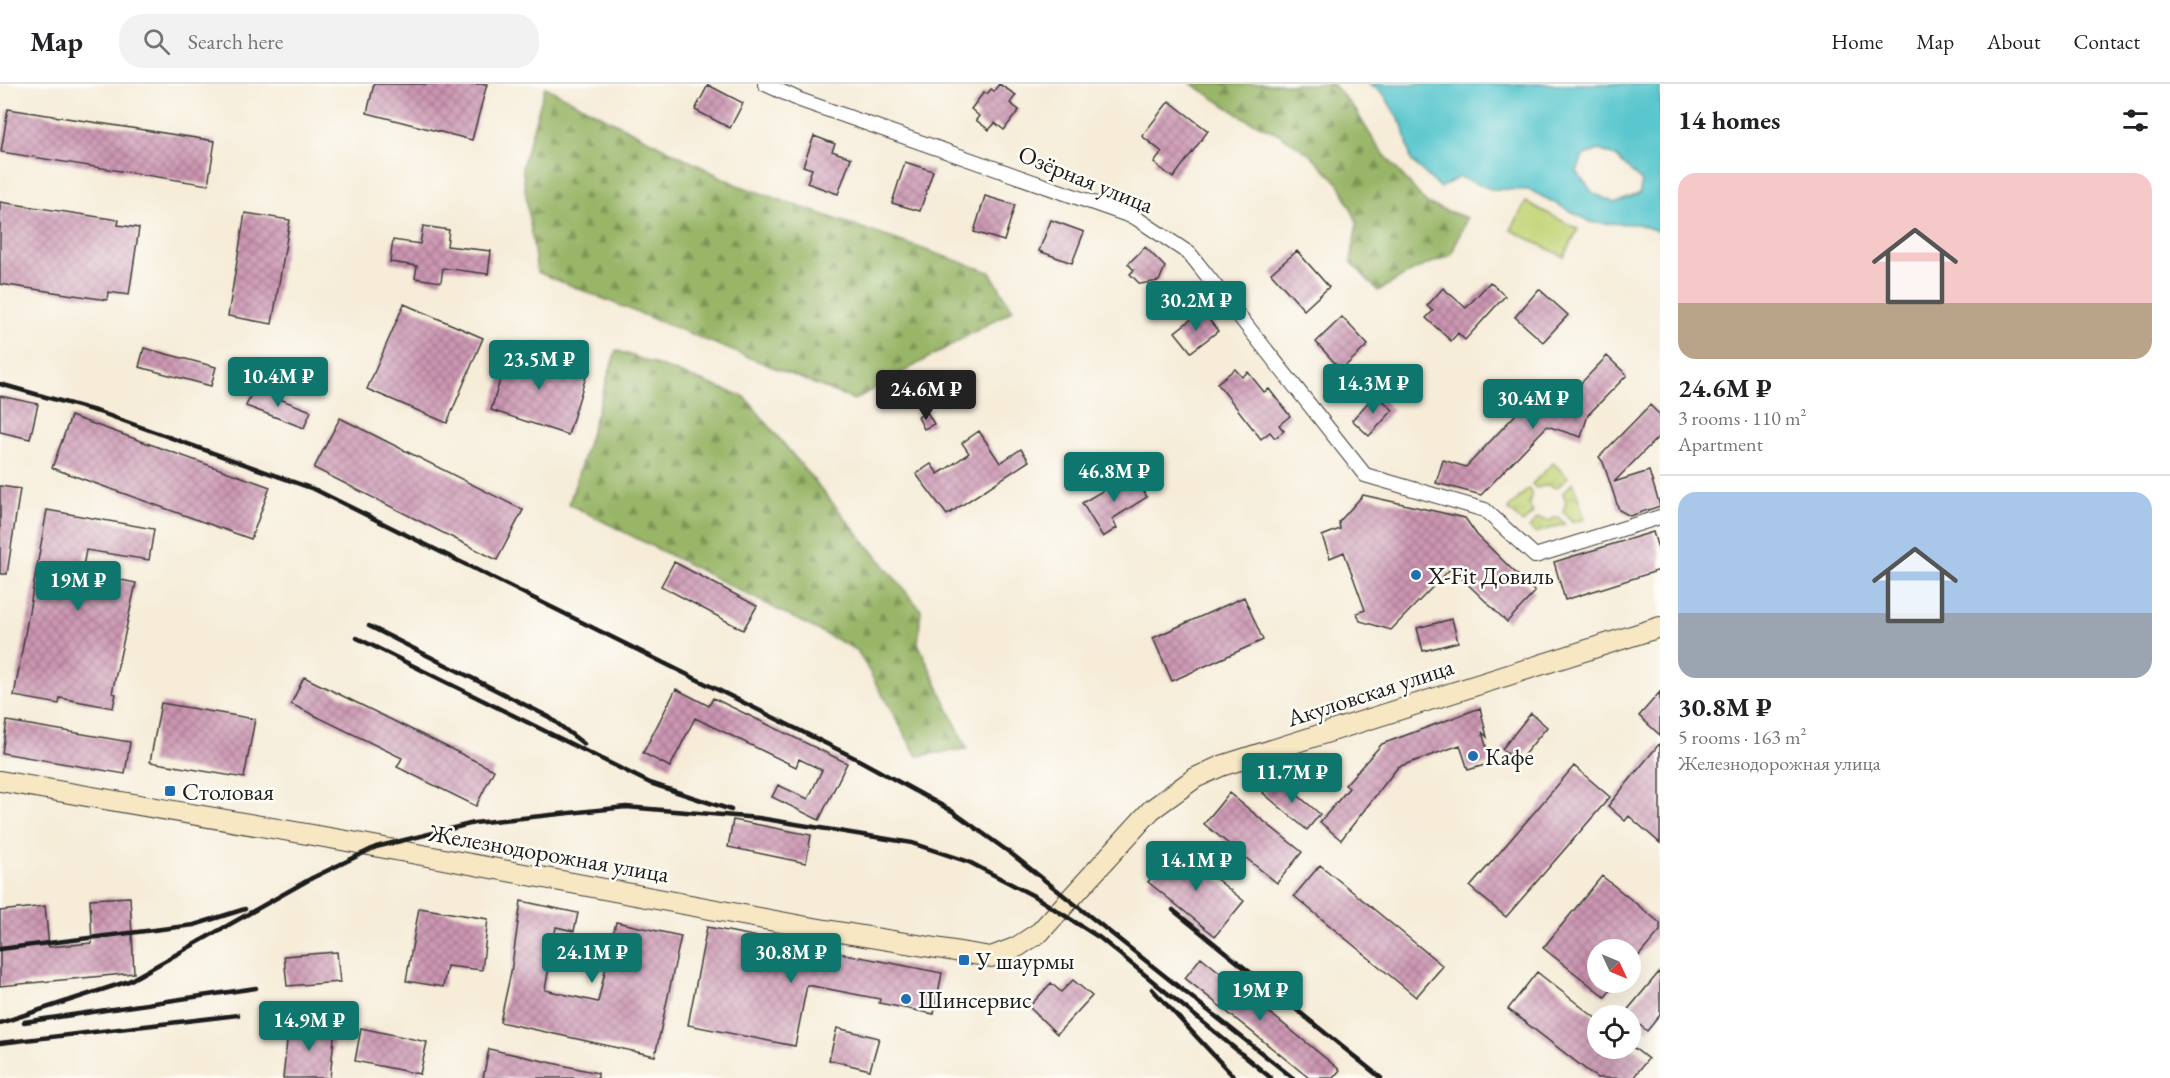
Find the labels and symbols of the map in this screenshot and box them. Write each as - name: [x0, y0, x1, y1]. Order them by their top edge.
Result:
- street label: Озёрная улица: [1014, 138, 1158, 220]
- pin: 30.2M ₽: [1141, 281, 1251, 332]
- pin: 23.5M ₽: [484, 340, 594, 391]
- pin: 10.4M ₽: [223, 357, 333, 408]
- pin: 14.3M ₽: [1318, 364, 1428, 415]
- pin: 24.6M ₽: [871, 370, 981, 421]
- pin: 30.4M ₽: [1478, 379, 1588, 430]
- pin: 46.8M ₽: [1059, 452, 1169, 503]
- place label: X-Fit Довиль: [1427, 560, 1554, 591]
- pin: 19M ₽: [36, 561, 120, 612]
- marker: X-Fit Довиль: [1409, 568, 1423, 582]
- street label: Акуловская улица: [1282, 650, 1458, 734]
- place label: Кафе: [1485, 741, 1534, 772]
- marker: Кафе: [1466, 749, 1480, 763]
- pin: 11.7M ₽: [1237, 753, 1347, 804]
- place label: Столовая: [182, 776, 274, 807]
- marker: Столовая: [163, 784, 177, 798]
- street label: Железнодорожная улица: [426, 816, 672, 889]
- pin: 14.1M ₽: [1141, 841, 1251, 892]
- pin: 24.1M ₽: [537, 933, 647, 984]
- pin: 30.8M ₽: [736, 933, 846, 984]
- north arrow: [1587, 939, 1641, 993]
- place label: У шаурмы: [975, 945, 1075, 976]
- marker: У шаурмы: [957, 953, 971, 967]
- pin: 19M ₽: [1218, 971, 1302, 1022]
- place label: Шинсервис: [918, 984, 1032, 1015]
- marker: Шинсервис: [899, 992, 913, 1006]
- pin: 14.9M ₽: [254, 1001, 364, 1052]

